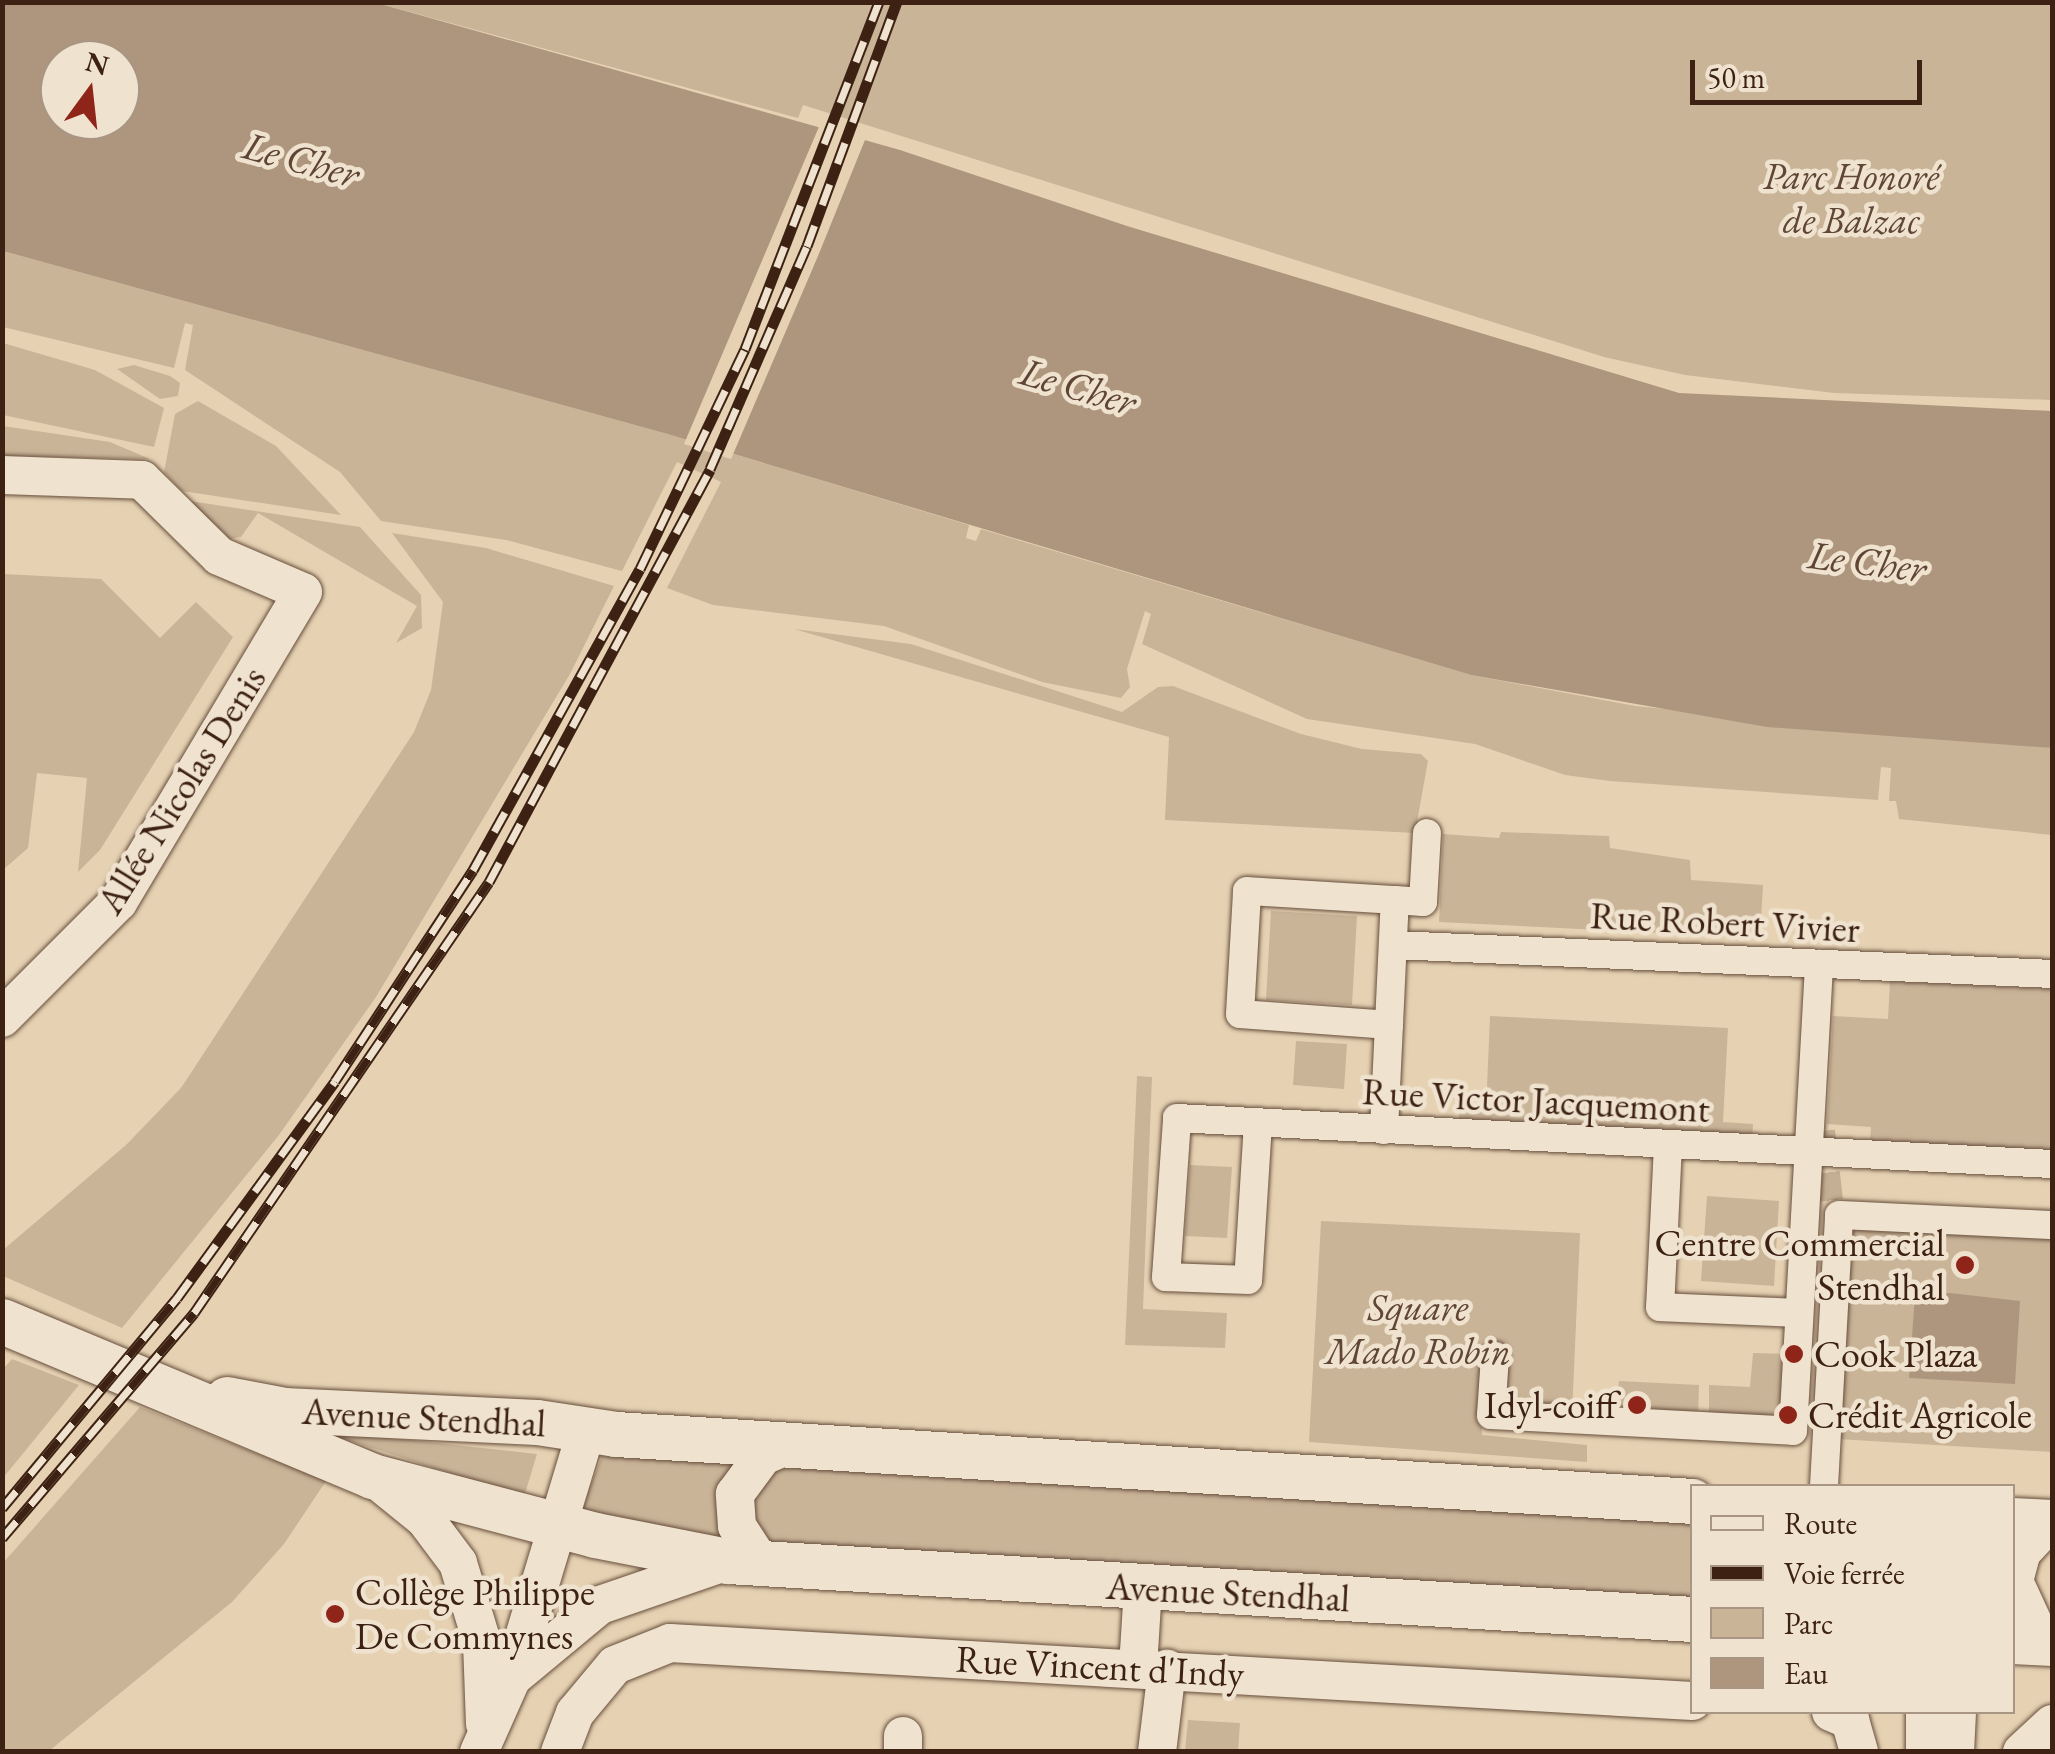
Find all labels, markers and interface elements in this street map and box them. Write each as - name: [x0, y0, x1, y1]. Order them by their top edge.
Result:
- north arrow: [40, 40, 140, 140]
- scale bar: [1695, 40, 1928, 102]
- text: N: [82, 43, 113, 83]
- text: 50 m: [1707, 58, 1765, 97]
- water label: Le Cher: [238, 120, 364, 198]
- park label: Parc Honoré de Balzac: [1763, 153, 1939, 242]
- water label: Le Cher: [1014, 347, 1142, 425]
- water label: Le Cher: [1805, 530, 1929, 592]
- street label: Allée Nicolas Denis: [87, 658, 275, 922]
- street label: Rue Robert Vivier: [1589, 892, 1861, 952]
- street label: Rue Victor Jacquemont: [1361, 1068, 1711, 1132]
- place label: Centre Commercial Stendhal: [1655, 1220, 1945, 1310]
- marker: Centre Commercial Stendhal: [1954, 1254, 1976, 1276]
- park label: Square Mado Robin: [1325, 1284, 1511, 1374]
- place label: Cook Plaza: [1814, 1331, 1977, 1377]
- marker: Cook Plaza: [1783, 1343, 1805, 1365]
- place label: Idyl-coiff: [1484, 1382, 1617, 1428]
- street label: Avenue Stendhal: [301, 1388, 547, 1446]
- place label: Crédit Agricole: [1808, 1392, 2032, 1438]
- marker: Idyl-coiff: [1626, 1394, 1648, 1416]
- marker: Crédit Agricole: [1777, 1404, 1799, 1426]
- legend: [1690, 1484, 2015, 1714]
- text: Route: [1784, 1504, 1857, 1543]
- text: Voie ferrée: [1784, 1554, 1905, 1593]
- street label: Avenue Stendhal: [1105, 1563, 1351, 1621]
- place label: Collège Philippe De Commynes: [355, 1569, 595, 1658]
- marker: Collège Philippe De Commynes: [324, 1603, 346, 1625]
- text: Parc: [1784, 1604, 1833, 1643]
- street label: Rue Vincent d'Indy: [955, 1636, 1245, 1696]
- text: Eau: [1784, 1654, 1828, 1693]

